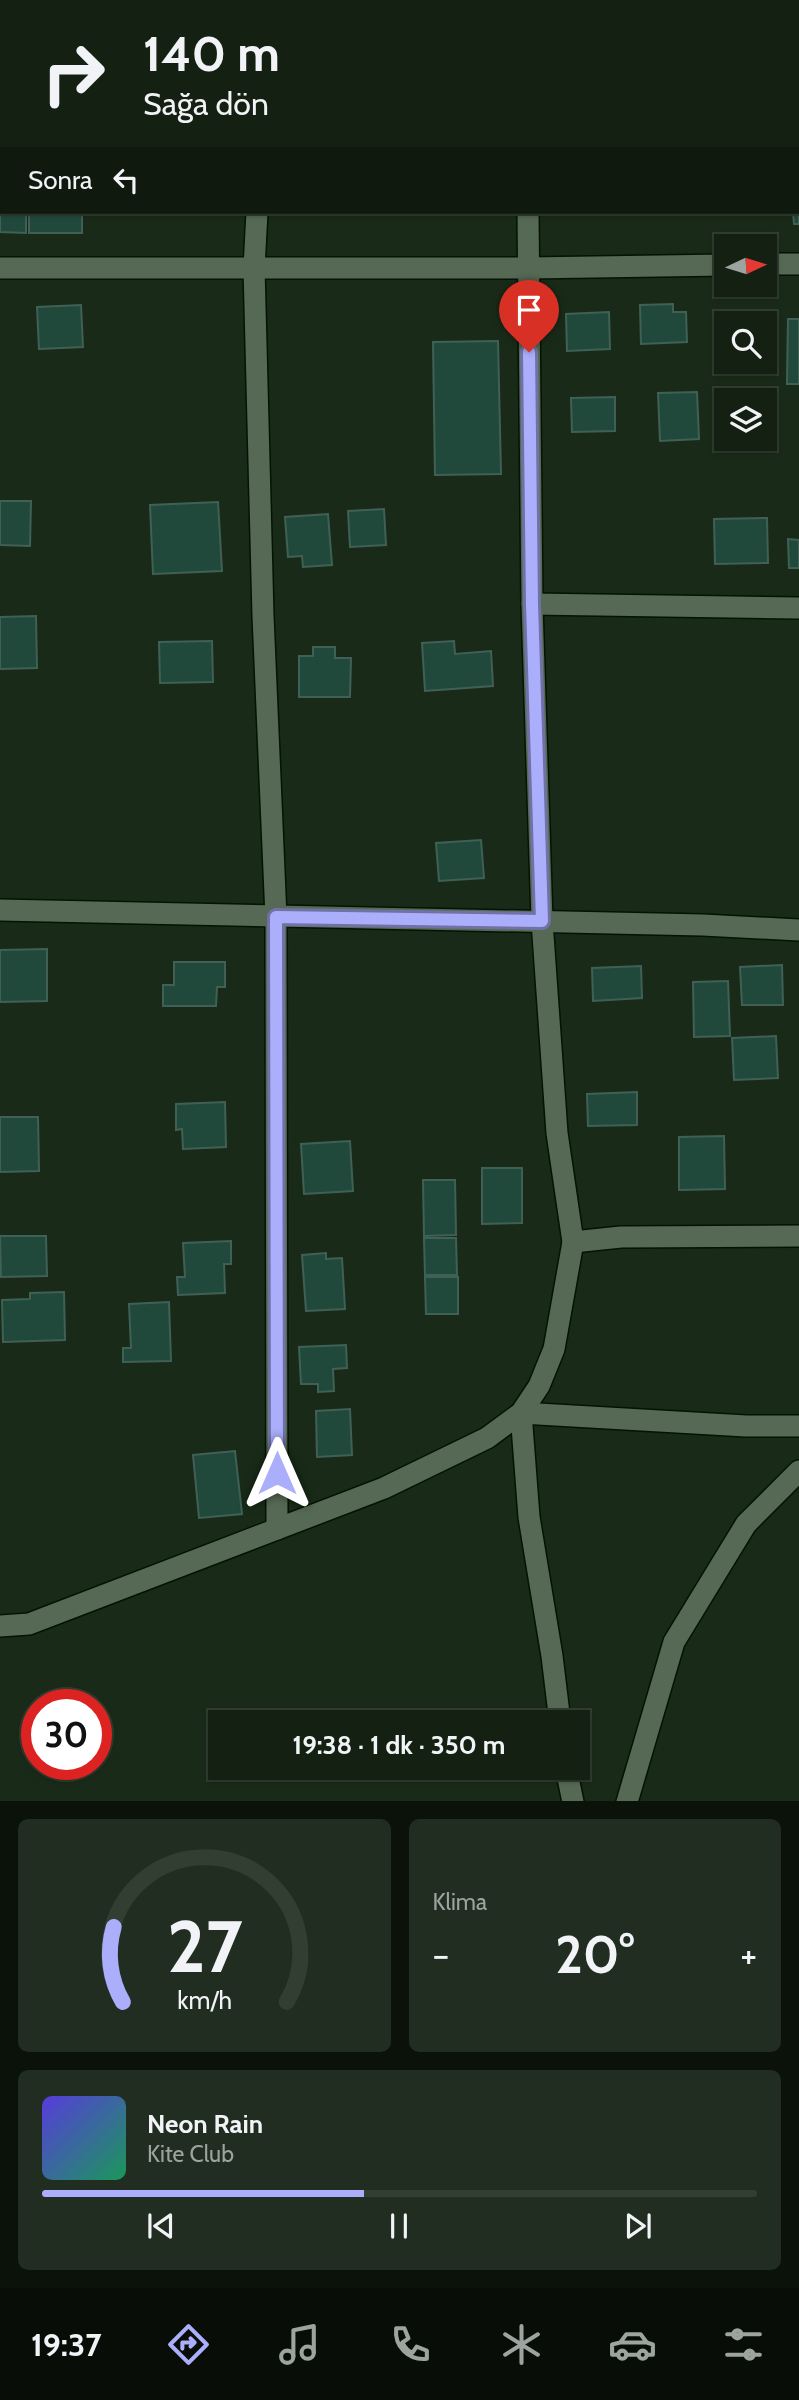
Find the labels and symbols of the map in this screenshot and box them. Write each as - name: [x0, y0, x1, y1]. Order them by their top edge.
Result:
- north arrow: [714, 234, 777, 298]
- pin: [499, 280, 559, 352]
- position arrow: [240, 1436, 314, 1510]
- speed limit sign: 30: [21, 1689, 112, 1780]

